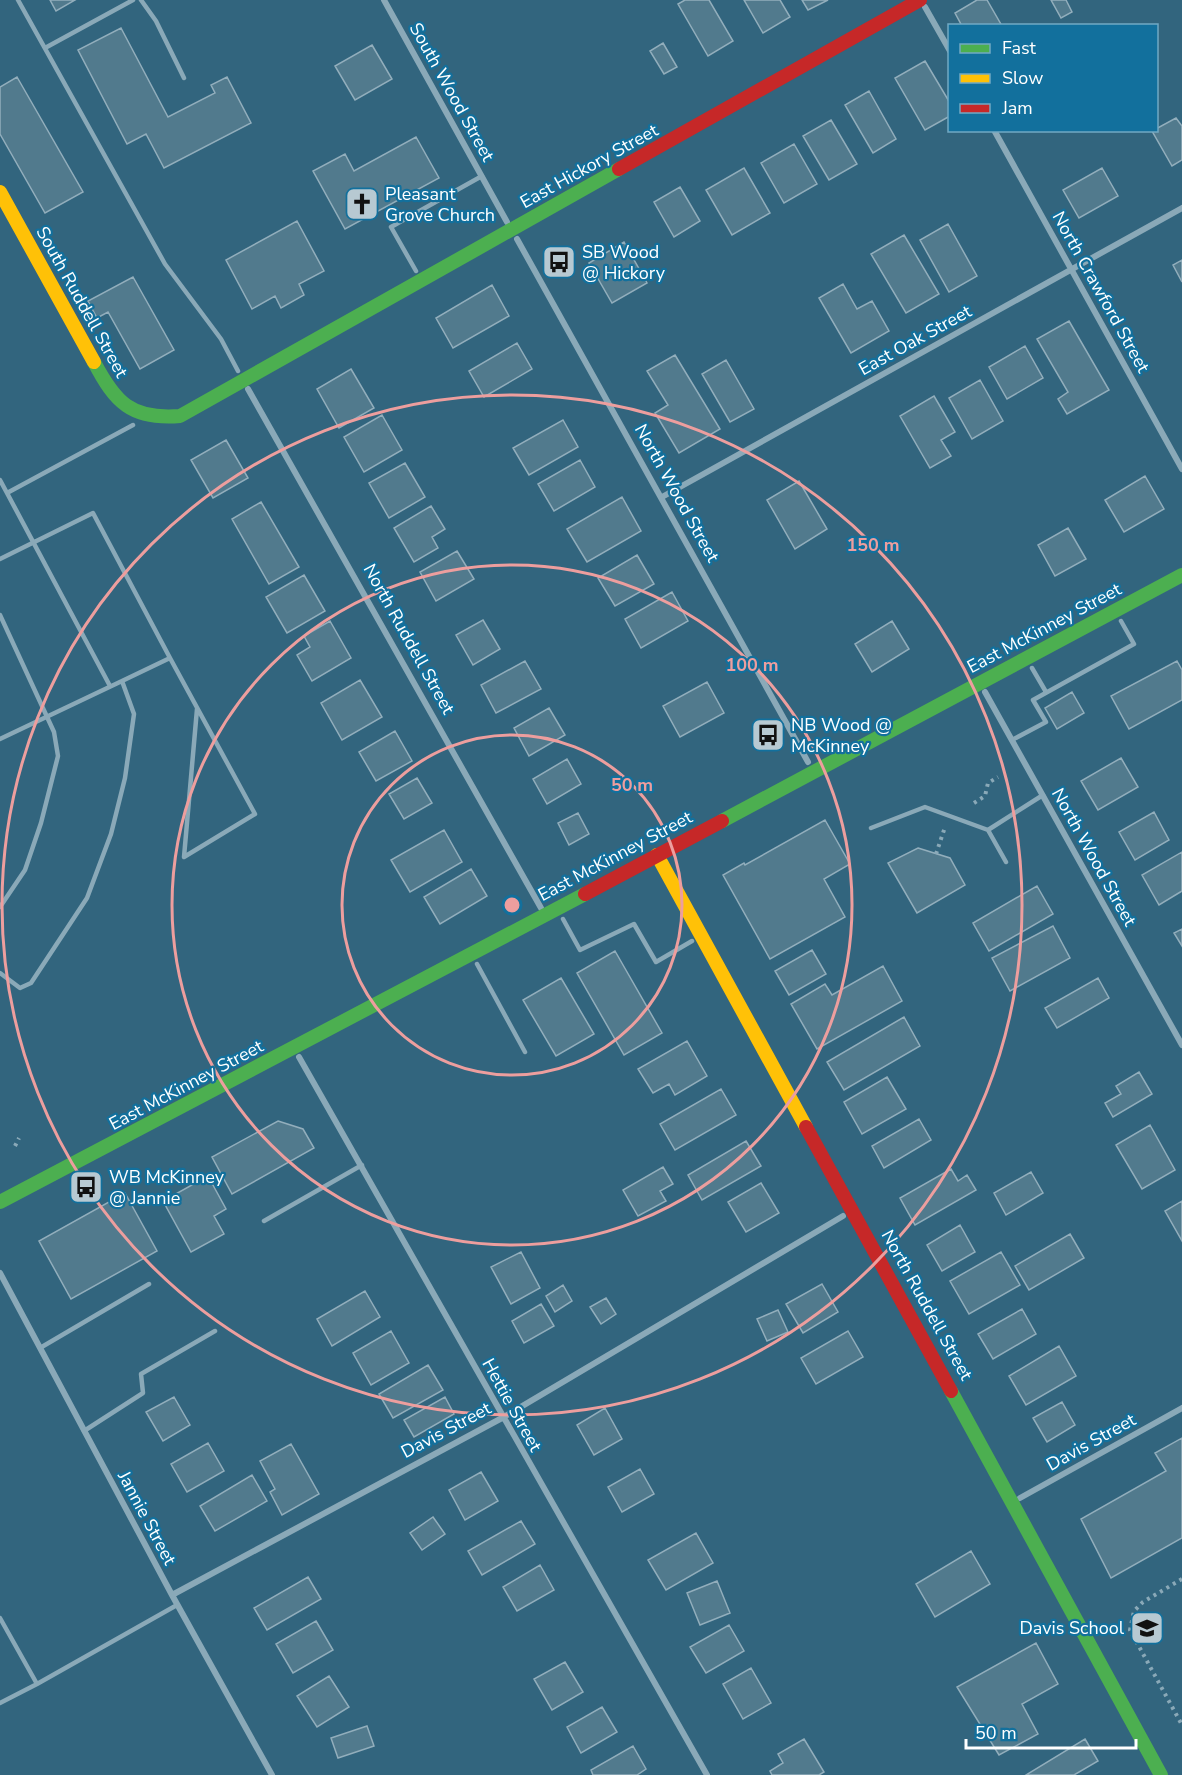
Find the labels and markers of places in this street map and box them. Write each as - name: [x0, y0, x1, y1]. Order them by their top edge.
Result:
- place label: Pleasant Grove Church: [385, 182, 495, 227]
- church icon: Pleasant Grove Church: [344, 186, 380, 222]
- place label: SB Wood @ Hickory: [582, 240, 666, 285]
- bus stop icon: SB Wood @ Hickory: [541, 244, 577, 280]
- place label: NB Wood @ McKinney: [791, 713, 892, 758]
- bus stop icon: NB Wood @ McKinney: [750, 717, 786, 753]
- centre of rings: [502, 895, 522, 915]
- place label: WB McKinney @ Jannie: [109, 1165, 225, 1210]
- bus stop icon: WB McKinney @ Jannie: [68, 1169, 104, 1205]
- school or university icon: Davis School: [1129, 1610, 1165, 1646]
- place label: Davis School: [1019, 1616, 1125, 1640]

